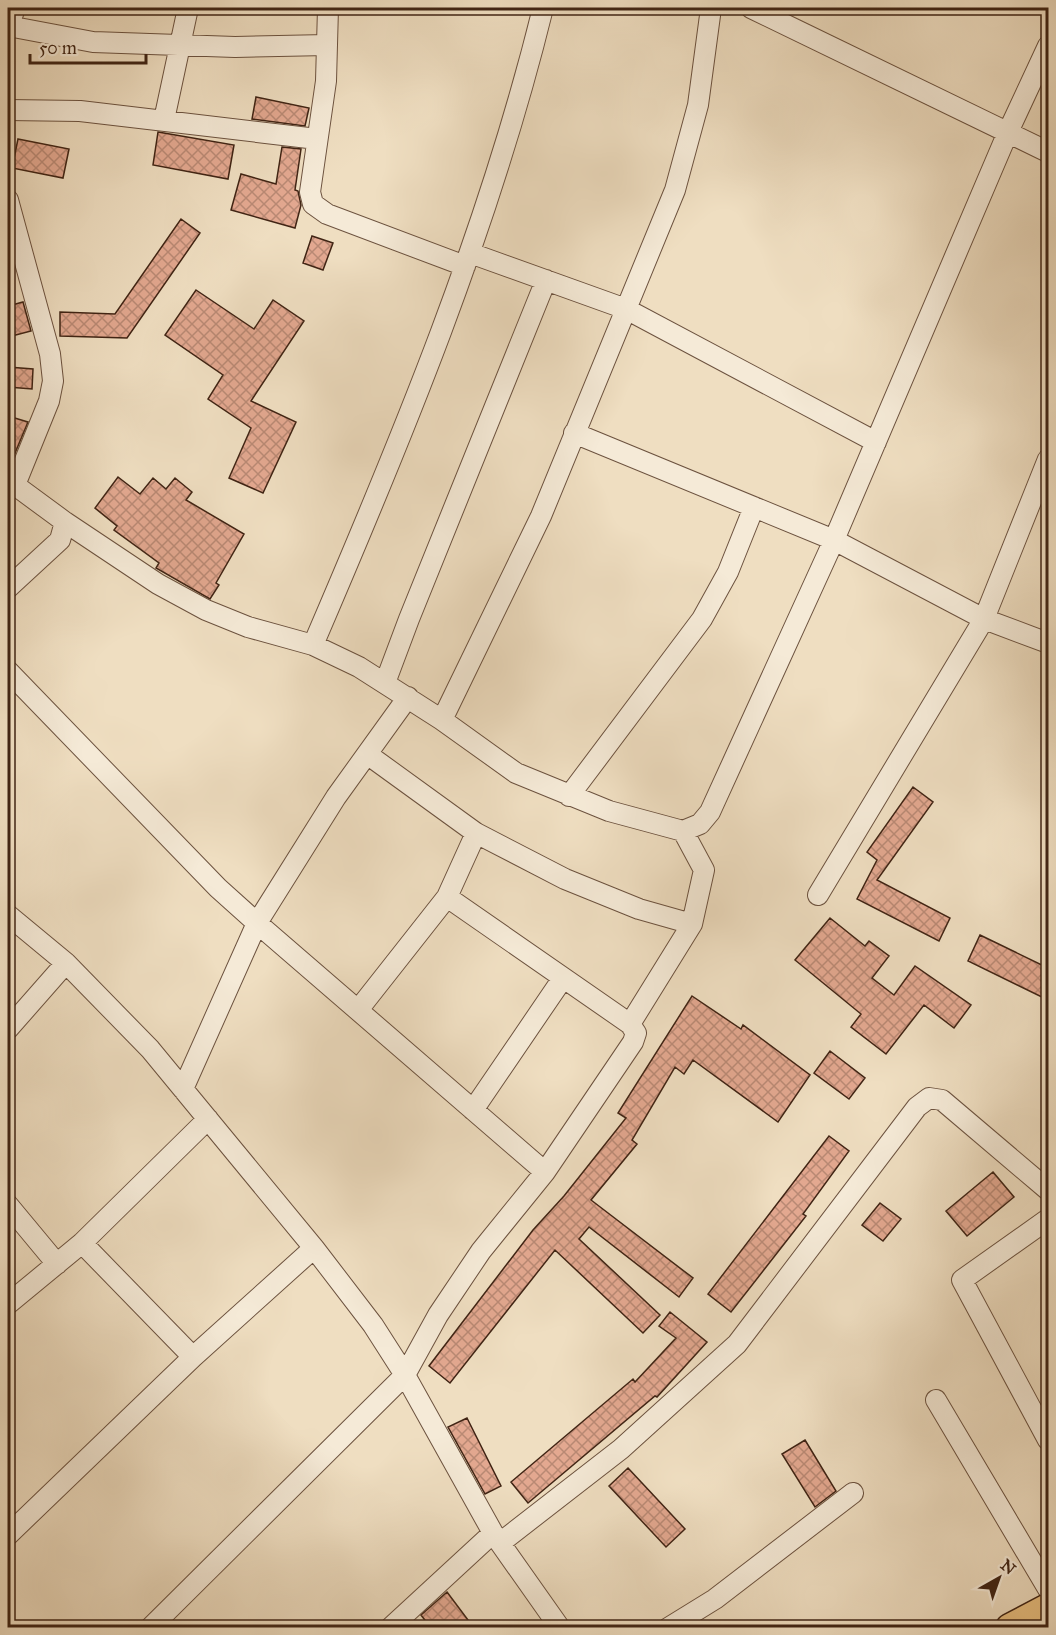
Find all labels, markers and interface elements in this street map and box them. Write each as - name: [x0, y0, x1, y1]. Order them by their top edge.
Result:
- scale bar: [30, 27, 146, 65]
- text: 50 m: [39, 37, 77, 59]
- north arrow: [969, 1548, 1029, 1608]
- text: N: [997, 1555, 1020, 1579]

